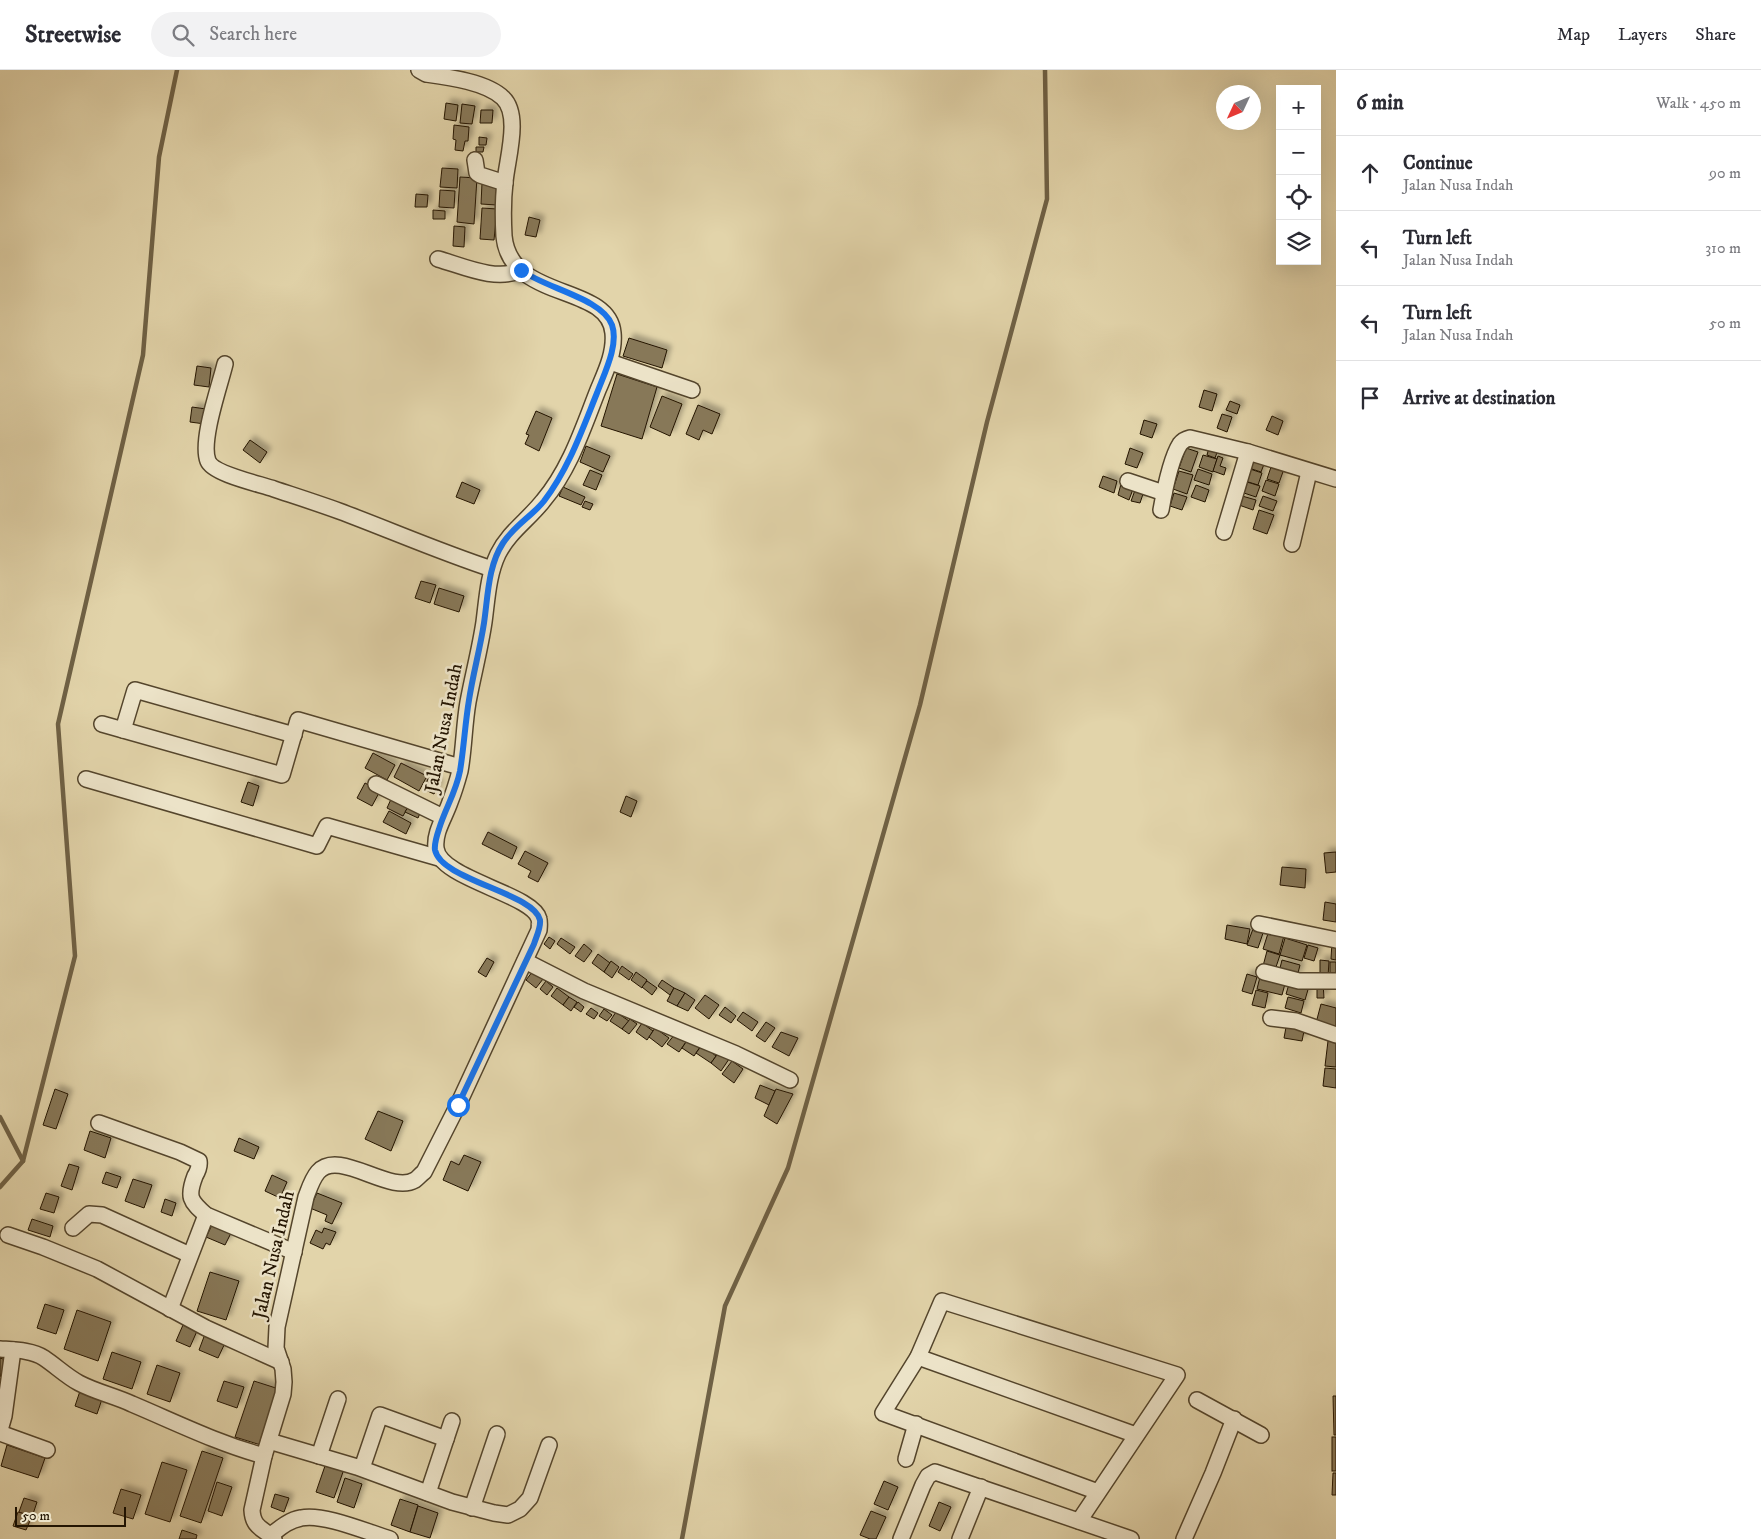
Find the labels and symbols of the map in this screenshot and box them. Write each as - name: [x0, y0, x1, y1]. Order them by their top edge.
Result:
- north arrow: [1216, 85, 1261, 130]
- route end: [510, 259, 533, 282]
- street label: Jalan Nusa Indah: [420, 661, 468, 797]
- route start: [447, 1094, 470, 1117]
- street label: Jalan Nusa Indah: [248, 1189, 300, 1323]
- scale bar: [15, 1504, 126, 1527]

